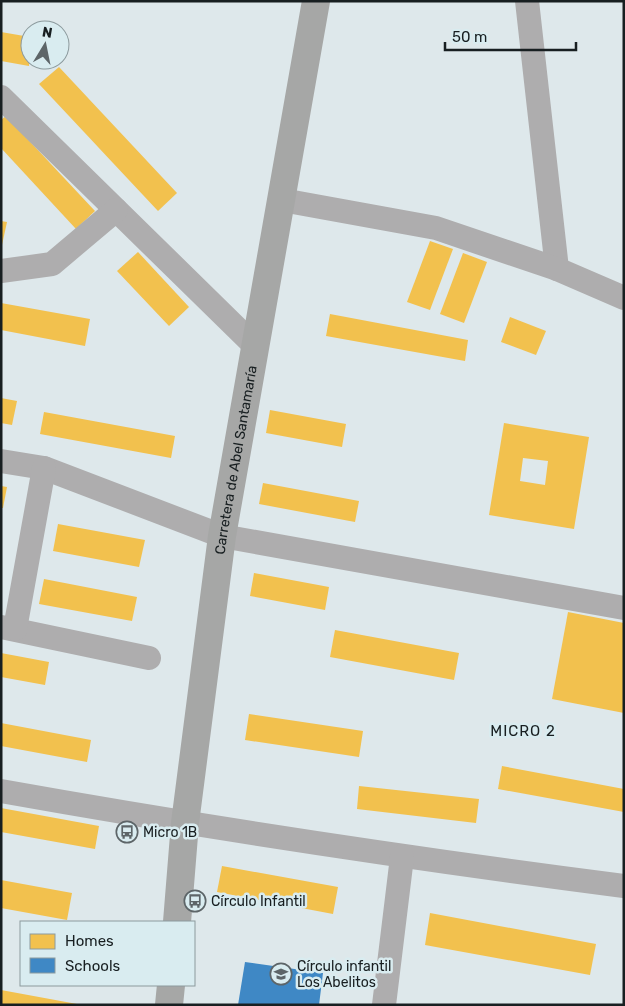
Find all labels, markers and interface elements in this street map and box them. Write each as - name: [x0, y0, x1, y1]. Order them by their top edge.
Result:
- north arrow: [20, 20, 70, 70]
- scale bar: [445, 20, 576, 52]
- text: N: [41, 23, 54, 42]
- text: 50 m: [452, 28, 487, 46]
- street label: Carretera de Abel Santamaría: [212, 364, 261, 555]
- district label: MICRO 2: [490, 722, 556, 740]
- bus stop icon: Micro 1B: [115, 820, 139, 844]
- place label: Micro 1B: [143, 824, 197, 841]
- bus stop icon: Círculo Infantil: [183, 889, 207, 913]
- place label: Círculo Infantil: [211, 893, 306, 910]
- legend: [20, 921, 195, 986]
- text: Homes: [65, 932, 114, 950]
- text: Schools: [65, 957, 121, 975]
- place label: Círculo infantil Los Abelitos: [297, 958, 391, 991]
- school or university icon: Círculo infantil Los Abelitos: [269, 962, 293, 986]

